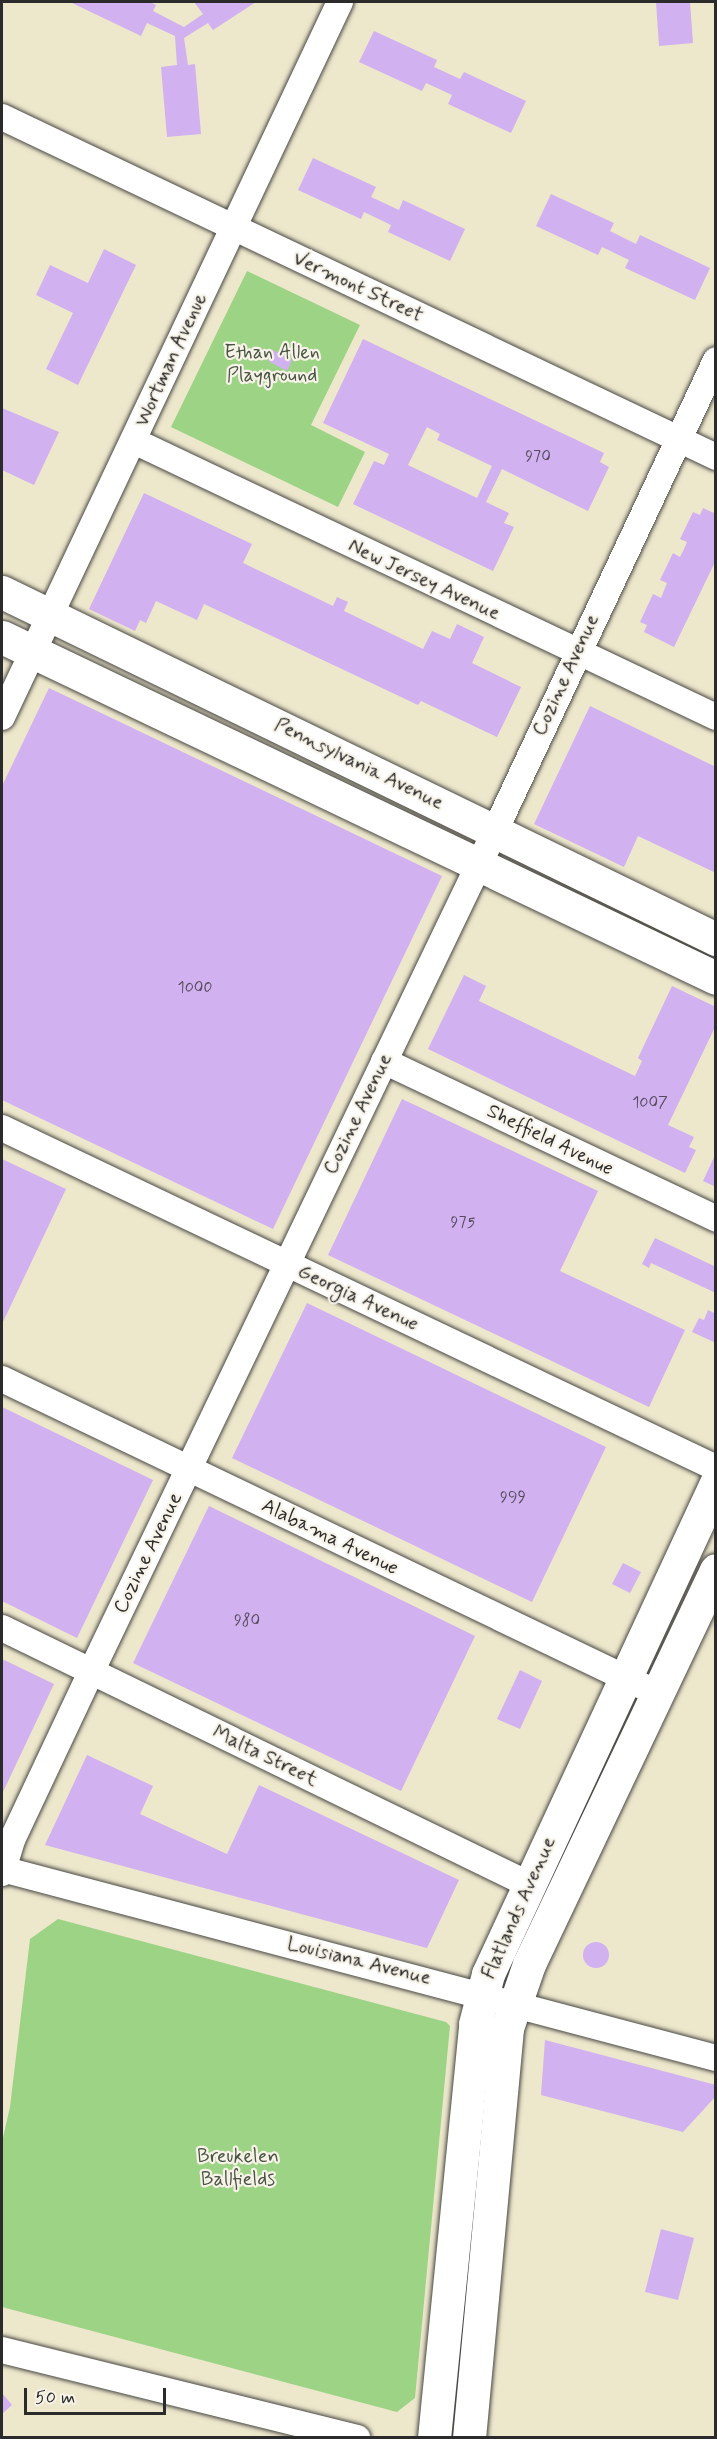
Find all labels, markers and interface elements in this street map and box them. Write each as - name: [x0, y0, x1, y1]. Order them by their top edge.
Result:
- street label: Vermont Street: [290, 247, 426, 327]
- street label: Wortman Avenue: [129, 287, 213, 433]
- park label: Ethan Allen Playground: [221, 340, 323, 387]
- house number: 970: [525, 447, 551, 467]
- street label: New Jersey Avenue: [344, 534, 504, 626]
- street label: Cozine Avenue: [527, 610, 605, 740]
- street label: Pennsylvania Avenue: [271, 713, 447, 815]
- house number: 1000: [178, 978, 212, 998]
- street label: Cozine Avenue: [318, 1050, 398, 1178]
- house number: 1007: [632, 1093, 668, 1113]
- street label: Sheffield Avenue: [481, 1098, 619, 1182]
- house number: 975: [451, 1213, 475, 1233]
- street label: Georgia Avenue: [293, 1259, 423, 1337]
- house number: 999: [500, 1488, 526, 1508]
- street label: Cozine Avenue: [108, 1489, 188, 1617]
- street label: Alabama Avenue: [257, 1493, 403, 1581]
- house number: 980: [234, 1611, 260, 1631]
- street label: Malta Street: [208, 1720, 322, 1792]
- street label: Flatlands Avenue: [478, 1836, 560, 1980]
- street label: Louisiana Avenue: [285, 1932, 433, 1990]
- park label: Breukelen Ballfields: [197, 2145, 279, 2192]
- scale bar: [27, 2376, 170, 2414]
- text: 50 m: [35, 2386, 75, 2410]

